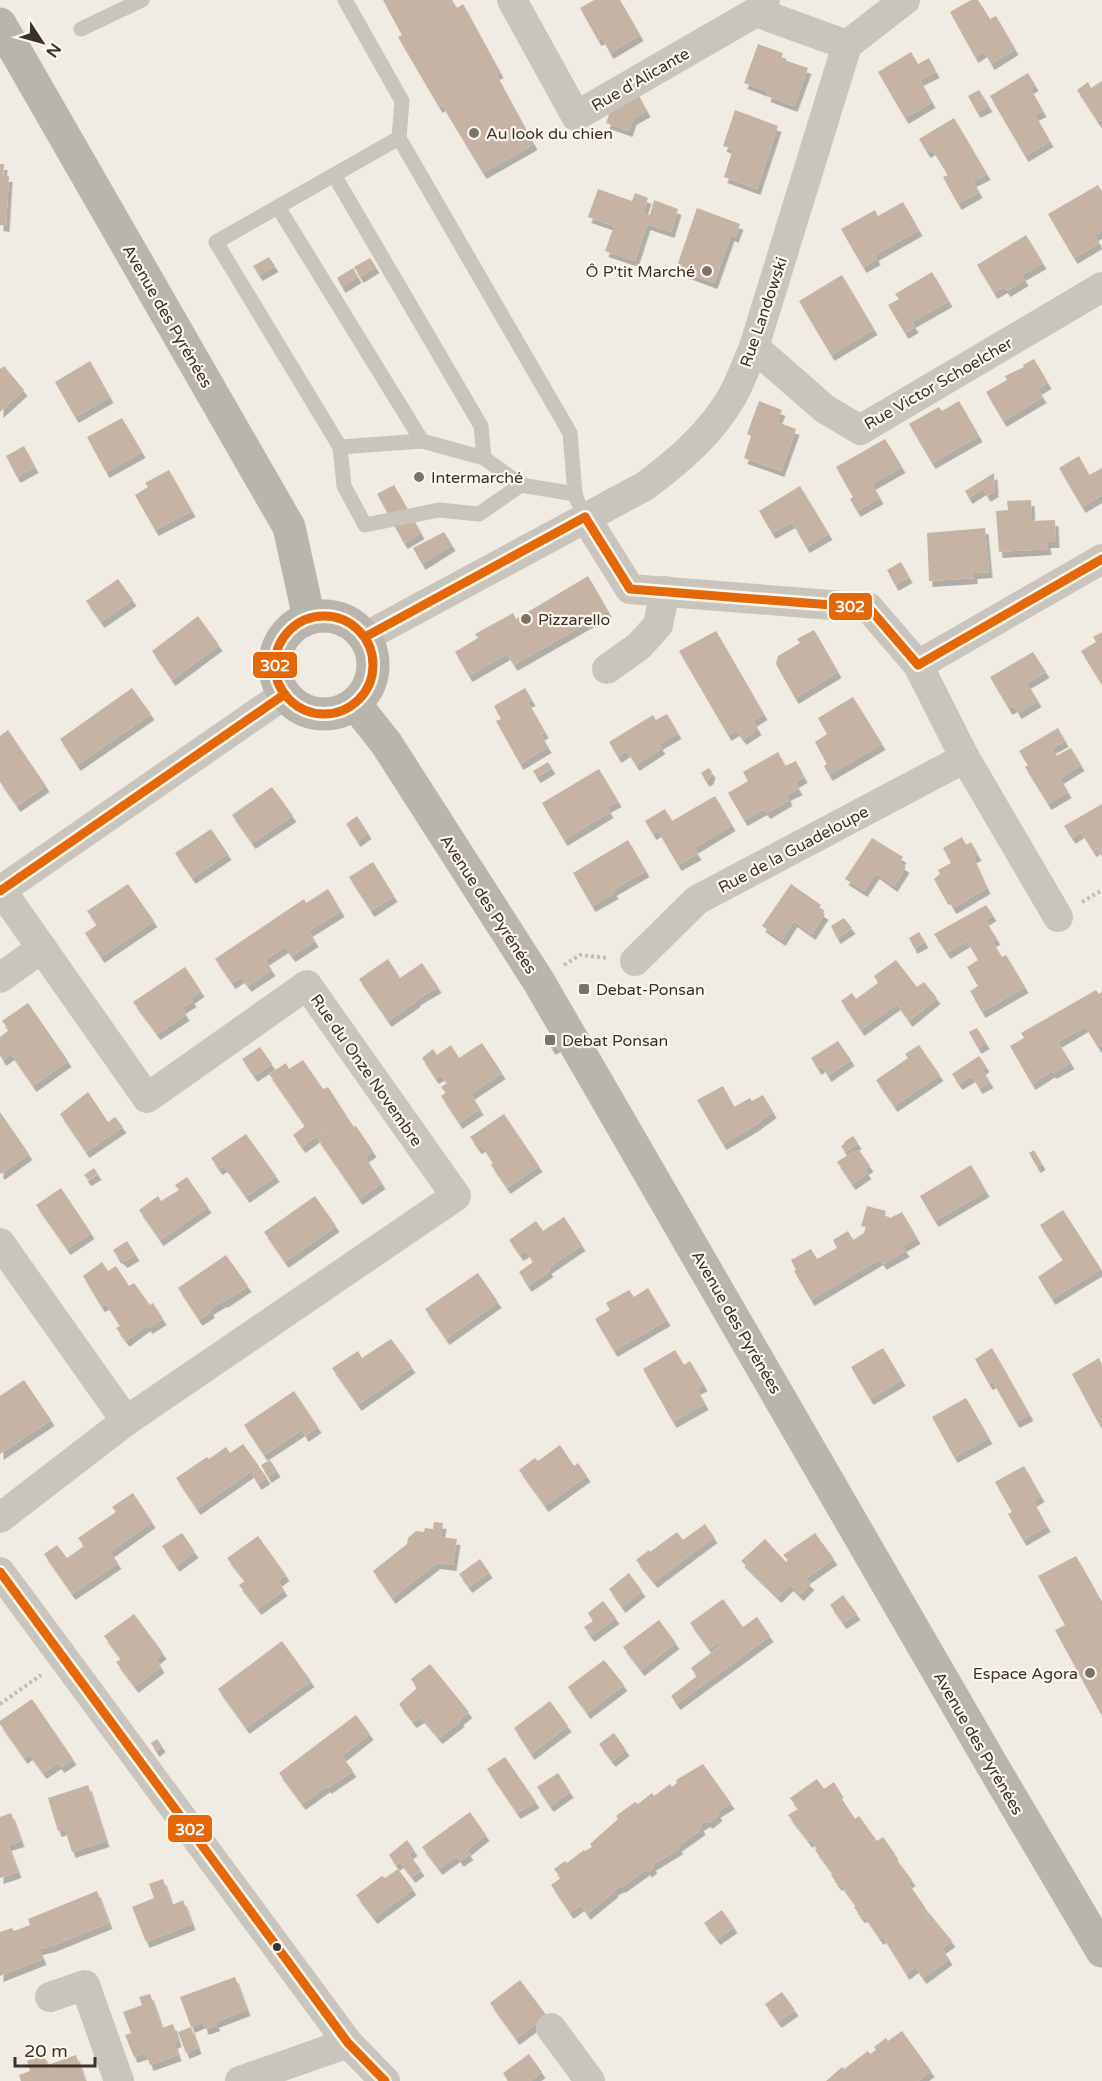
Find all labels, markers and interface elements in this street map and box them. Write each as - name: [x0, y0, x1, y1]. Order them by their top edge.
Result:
- north arrow: [12, 12, 72, 72]
- text: N: [41, 39, 65, 61]
- street label: Rue d'Alicante: [588, 44, 693, 116]
- place label: Au look du chien: [486, 124, 613, 144]
- marker: Au look du chien: [467, 126, 481, 140]
- street label: Avenue des Pyrénées: [118, 241, 216, 392]
- street label: Rue Landowski: [736, 255, 792, 370]
- place label: Ô P'tit Marché: [586, 262, 695, 282]
- marker: Ô P'tit Marché: [700, 264, 714, 278]
- street label: Rue Victor Schoelcher: [861, 333, 1017, 435]
- place label: Intermarché: [431, 468, 523, 488]
- marker: Intermarché: [412, 470, 426, 484]
- line badge: 302: [828, 592, 873, 621]
- text: 302: [835, 597, 865, 617]
- place label: Pizzarello: [538, 610, 610, 630]
- marker: Pizzarello: [519, 612, 533, 626]
- line badge: 302: [252, 651, 298, 679]
- text: 302: [260, 656, 290, 676]
- street label: Rue de la Guadeloupe: [715, 802, 872, 898]
- street label: Avenue des Pyrénées: [436, 831, 541, 978]
- place label: Debat-Ponsan: [596, 980, 705, 1000]
- marker: Debat-Ponsan: [577, 982, 591, 996]
- street label: Rue du Onze Novembre: [306, 990, 426, 1151]
- place label: Debat Ponsan: [562, 1031, 668, 1051]
- marker: Debat Ponsan: [543, 1033, 557, 1047]
- street label: Avenue des Pyrénées: [687, 1247, 785, 1398]
- place label: Espace Agora: [973, 1664, 1078, 1684]
- marker: Espace Agora: [1083, 1666, 1097, 1680]
- street label: Avenue des Pyrénées: [929, 1668, 1027, 1819]
- line badge: 302: [167, 1814, 213, 1843]
- text: 302: [175, 1820, 205, 1840]
- unlabelled marker: [271, 1941, 283, 1953]
- scale bar: [15, 2030, 94, 2068]
- text: 20 m: [24, 2040, 68, 2062]

